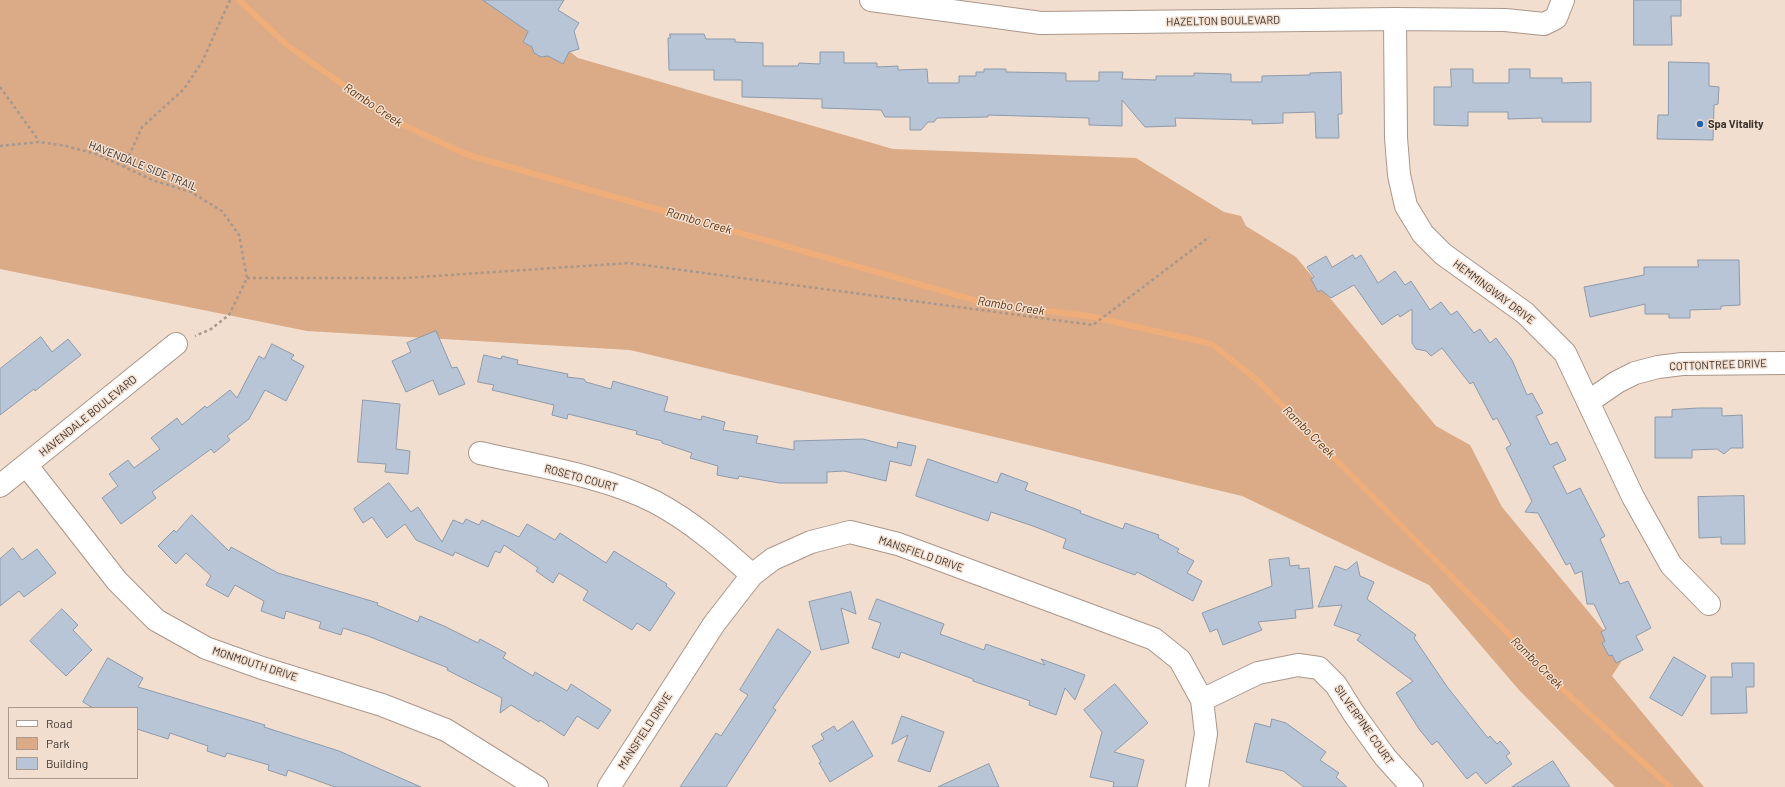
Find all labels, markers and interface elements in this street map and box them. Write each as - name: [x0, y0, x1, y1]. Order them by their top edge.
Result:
- street label: HAZELTON BOULEVARD: [1166, 13, 1280, 29]
- water label: Rambo Creek: [341, 80, 405, 130]
- place label: Spa Vitality: [1708, 117, 1764, 131]
- marker: Spa Vitality: [1695, 119, 1705, 129]
- street label: HAVENDALE SIDE TRAIL: [87, 138, 199, 194]
- water label: Rambo Creek: [665, 205, 733, 237]
- street label: HEMMINGWAY DRIVE: [1451, 257, 1537, 327]
- water label: Rambo Creek: [977, 294, 1045, 318]
- street label: COTTONTREE DRIVE: [1669, 357, 1767, 373]
- street label: HAVENDALE BOULEVARD: [37, 373, 139, 459]
- water label: Rambo Creek: [1280, 403, 1338, 461]
- street label: ROSETO COURT: [543, 462, 619, 494]
- street label: MANSFIELD DRIVE: [877, 533, 965, 575]
- water label: Rambo Creek: [1508, 634, 1566, 692]
- street label: MONMOUTH DRIVE: [211, 644, 299, 684]
- street label: SILVERPINE COURT: [1332, 683, 1396, 767]
- street label: MANSFIELD DRIVE: [615, 690, 675, 772]
- legend: [8, 707, 138, 779]
- text: Road: [46, 716, 73, 730]
- text: Park: [46, 736, 70, 750]
- text: Building: [46, 756, 88, 770]

